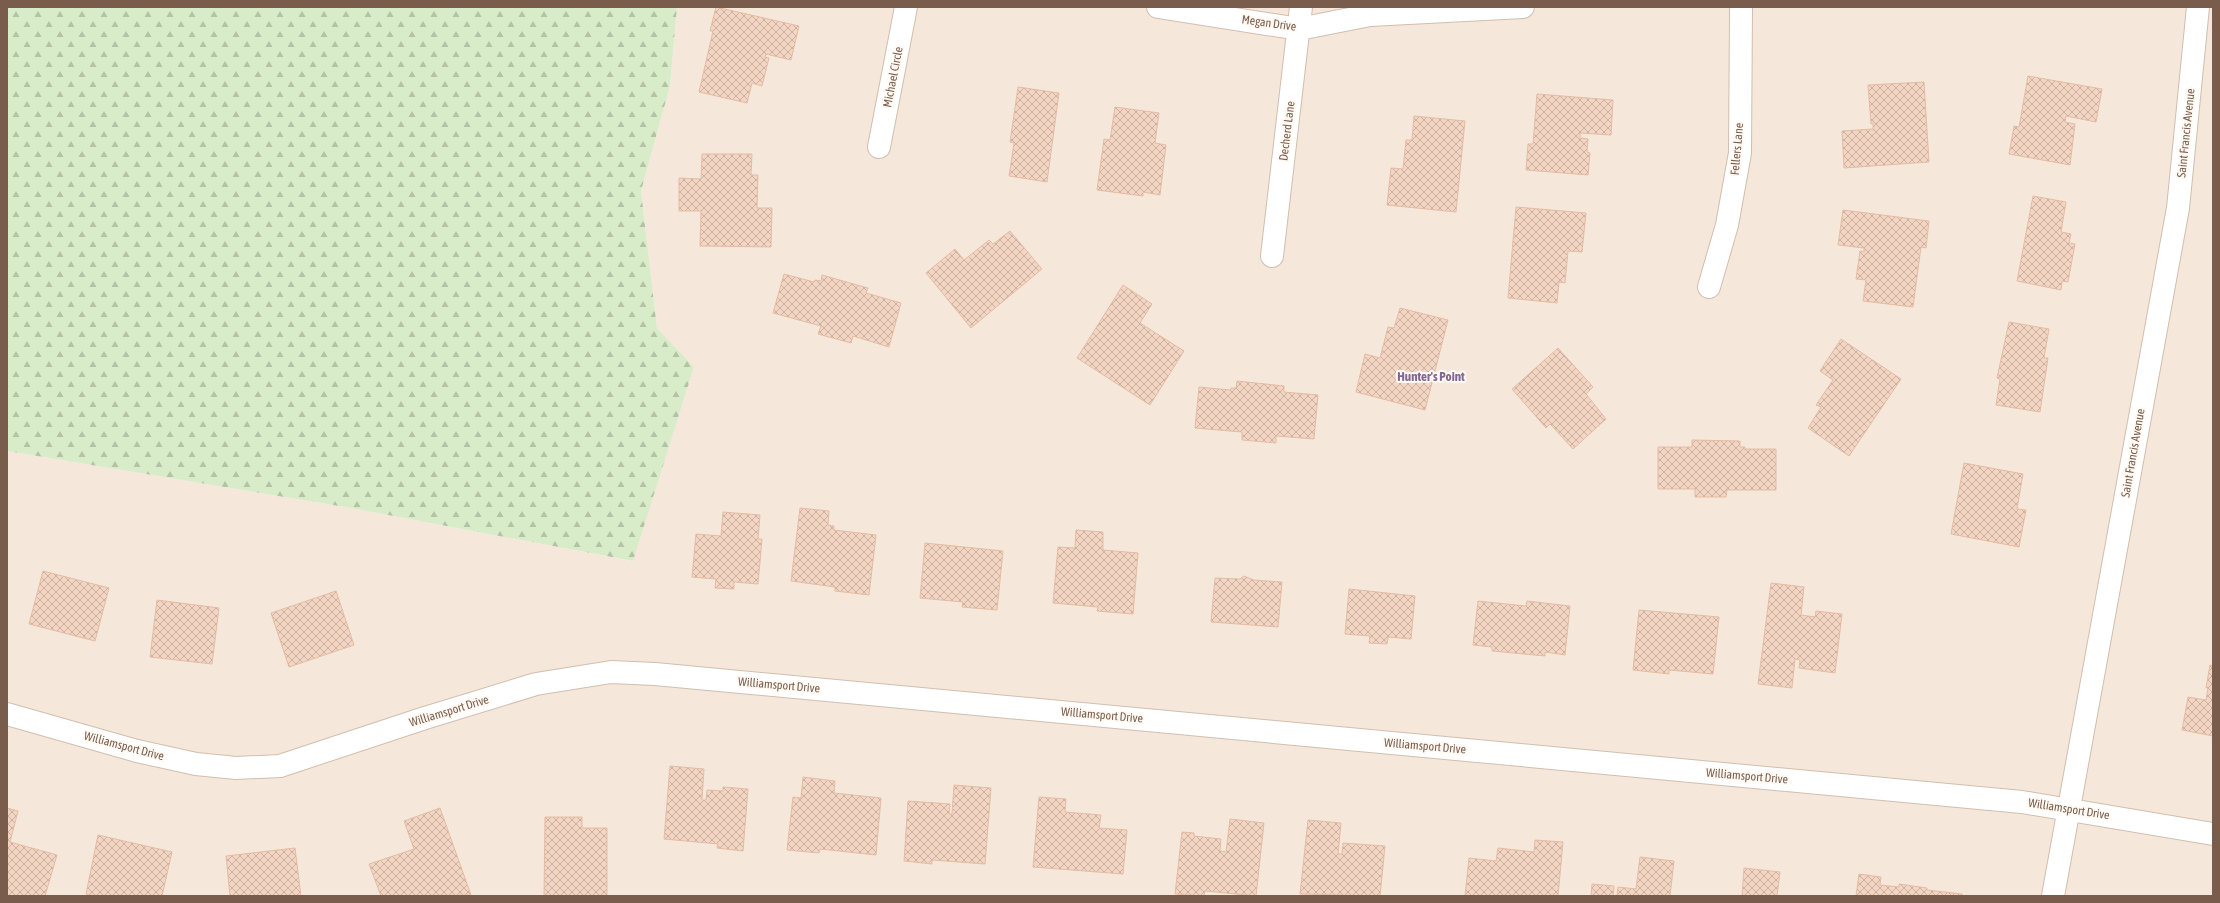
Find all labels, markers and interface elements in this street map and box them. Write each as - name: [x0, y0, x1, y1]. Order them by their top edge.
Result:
- street label: Megan Drive: [1241, 12, 1297, 34]
- street label: Michael Circle: [880, 45, 906, 109]
- street label: Saint Francis Avenue: [2174, 88, 2198, 178]
- street label: Decherd Lane: [1276, 100, 1298, 162]
- street label: Fellers Lane: [1728, 122, 1746, 176]
- district label: Hunter's Point: [1397, 369, 1465, 384]
- street label: Saint Francis Avenue: [2118, 408, 2148, 498]
- street label: Williamsport Drive: [737, 674, 821, 696]
- street label: Williamsport Drive: [408, 692, 490, 730]
- street label: Williamsport Drive: [1060, 704, 1144, 726]
- street label: Williamsport Drive: [82, 729, 166, 763]
- street label: Williamsport Drive: [1383, 735, 1467, 757]
- street label: Williamsport Drive: [1705, 765, 1789, 787]
- street label: Williamsport Drive: [2027, 796, 2111, 822]

